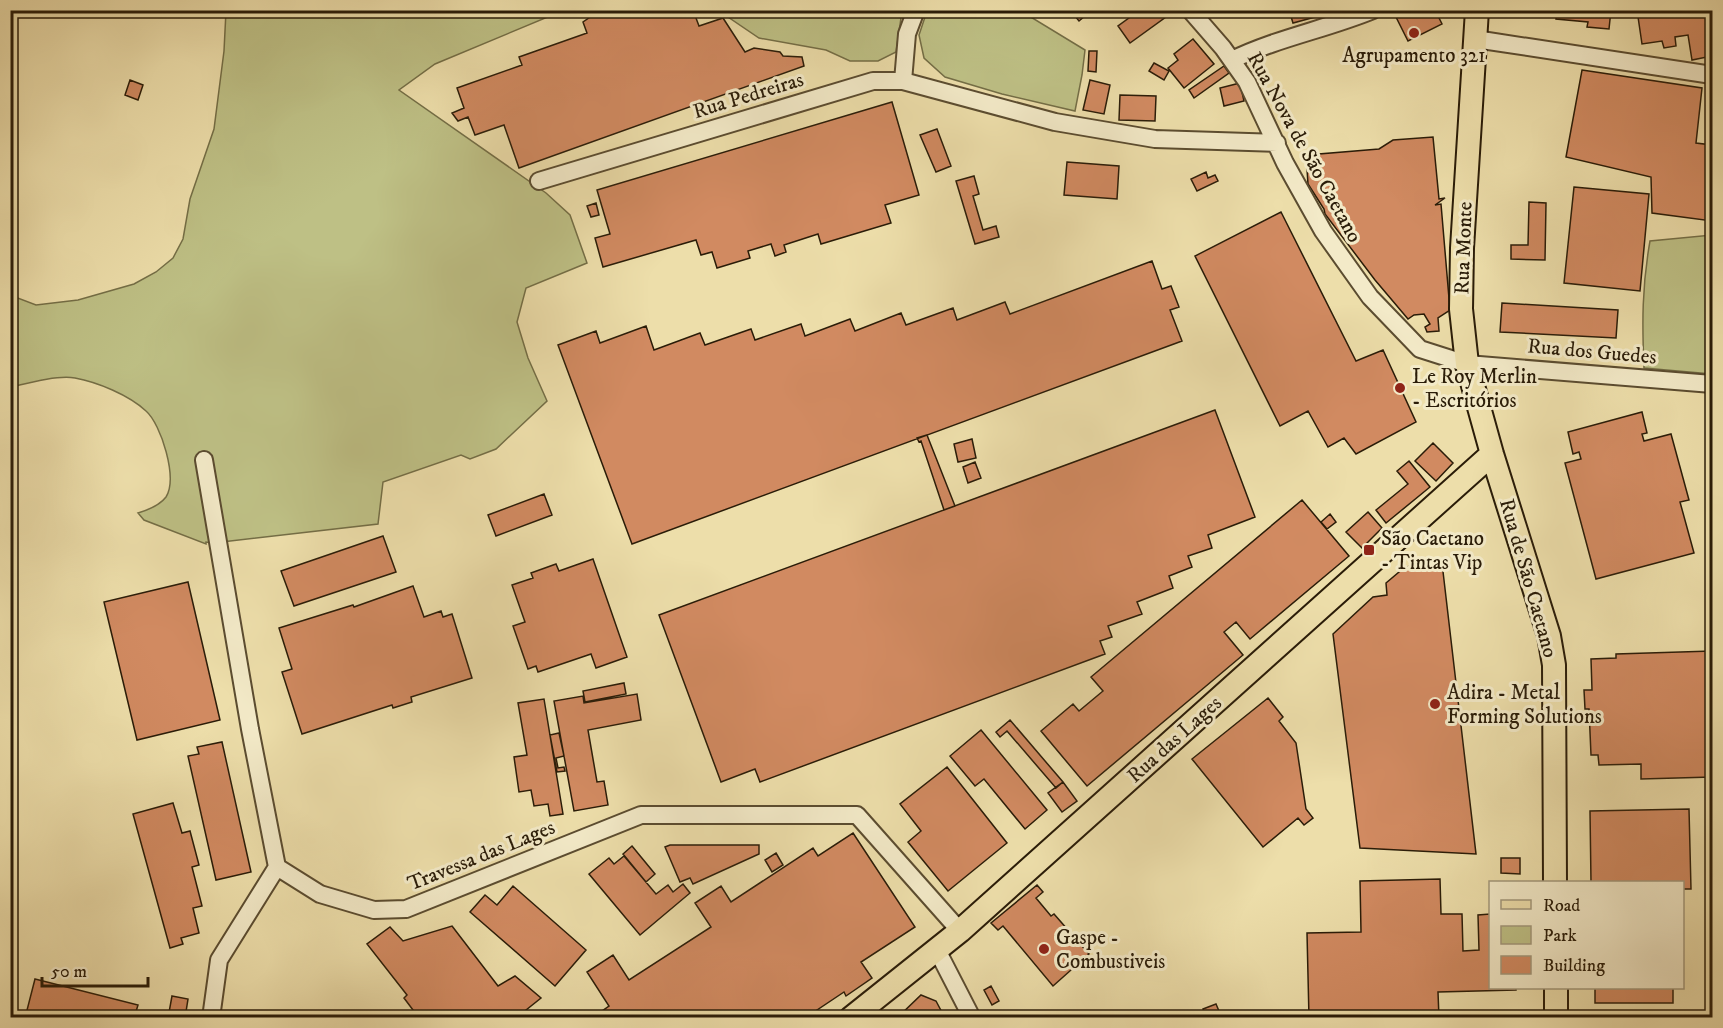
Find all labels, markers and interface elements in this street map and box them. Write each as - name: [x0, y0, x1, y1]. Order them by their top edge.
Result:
- marker: Agrupamento 321: [1407, 26, 1421, 40]
- place label: Agrupamento 321: [1342, 43, 1486, 69]
- street label: Rua Nova de São Caetano: [1241, 48, 1367, 247]
- street label: Rua Pedreiras: [690, 67, 807, 125]
- street label: Rua Monte: [1449, 201, 1479, 295]
- street label: Rua dos Guedes: [1526, 333, 1658, 371]
- place label: Le Roy Merlin - Escritórios: [1412, 364, 1537, 414]
- marker: Le Roy Merlin - Escritórios: [1393, 381, 1407, 395]
- street label: Rua de São Caetano: [1493, 496, 1563, 661]
- place label: São Caetano - Tintas Vip: [1381, 526, 1484, 576]
- marker: São Caetano - Tintas Vip: [1362, 543, 1376, 557]
- place label: Adira - Metal Forming Solutions: [1447, 680, 1602, 730]
- street label: Rua das Lages: [1122, 690, 1227, 789]
- marker: Adira - Metal Forming Solutions: [1428, 697, 1442, 711]
- street label: Travessa das Lages: [404, 815, 559, 897]
- legend: [1489, 881, 1684, 989]
- text: Road: [1543, 895, 1580, 917]
- place label: Gaspe - Combustiveis: [1056, 925, 1165, 975]
- text: Park: [1543, 925, 1577, 947]
- marker: Gaspe - Combustiveis: [1037, 942, 1051, 956]
- scale bar: [42, 950, 148, 988]
- text: Building: [1543, 955, 1605, 977]
- text: 50 m: [51, 961, 87, 983]

